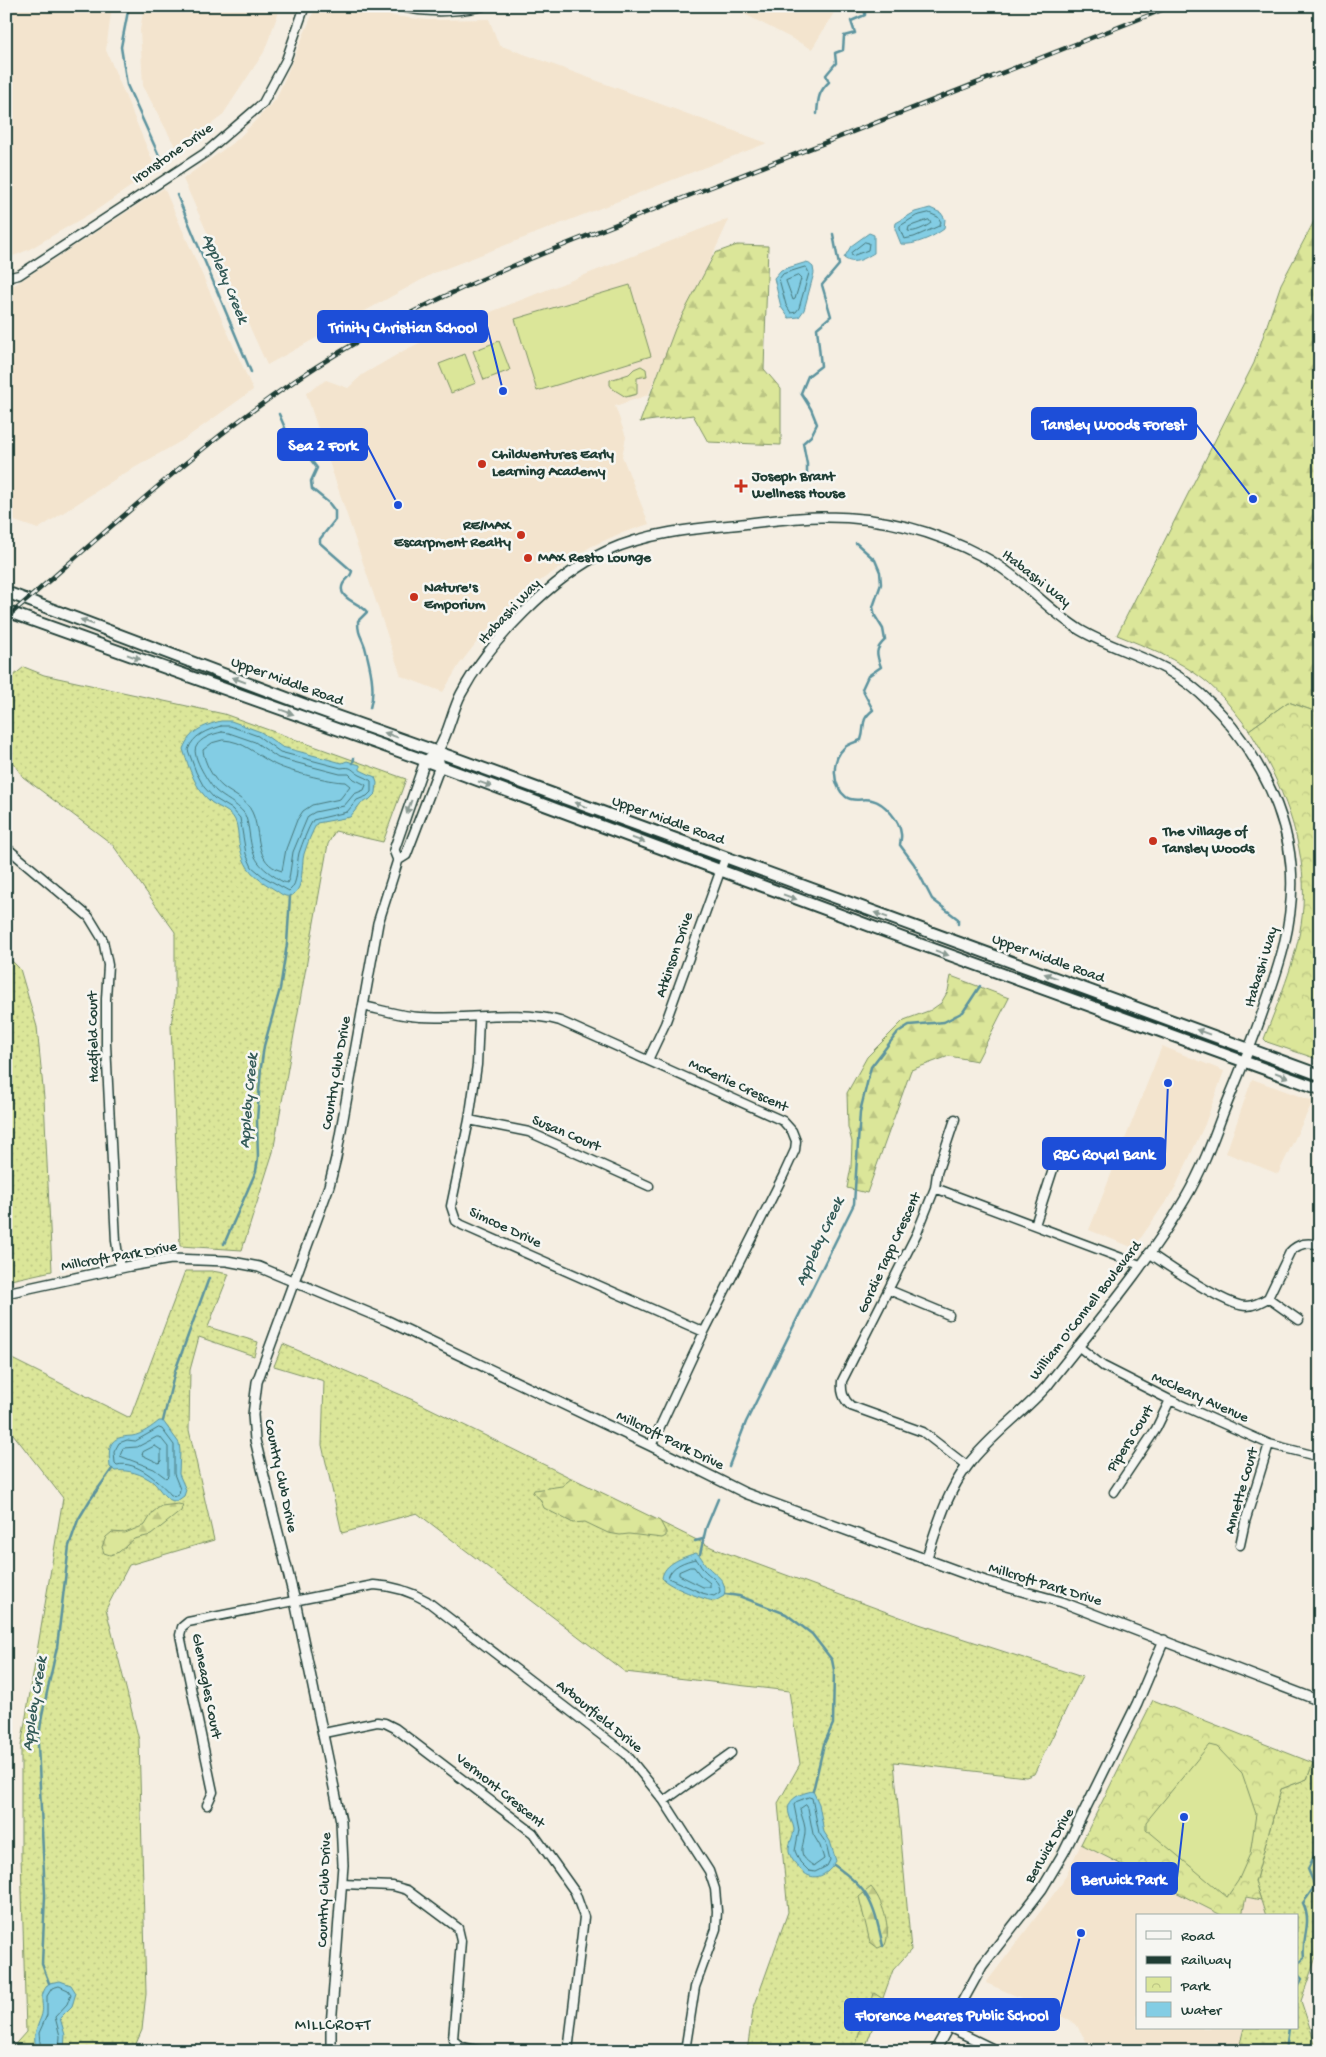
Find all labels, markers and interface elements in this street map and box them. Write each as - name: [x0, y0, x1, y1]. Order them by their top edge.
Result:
- street label: Ironstone Drive: [129, 119, 217, 188]
- water label: Appleby Creek: [197, 232, 252, 328]
- callout: Trinity Christian School: [318, 311, 487, 342]
- text: Trinity Christian School: [327, 320, 478, 339]
- callout: Tansley Woods Forest: [1032, 408, 1196, 439]
- text: Tansley Woods Forest: [1040, 417, 1188, 436]
- callout: Sea 2 Fork: [278, 429, 367, 460]
- text: Sea 2 Fork: [288, 438, 360, 457]
- place label: Childventures Early Learning Academy: [491, 446, 615, 481]
- marker: Childventures Early Learning Academy: [476, 458, 488, 470]
- place label: Joseph Brant Wellness House: [751, 468, 846, 503]
- marker: Joseph Brant Wellness House: [734, 479, 748, 493]
- place label: RE/MAX Escarpment Realty: [394, 517, 512, 552]
- marker: RE/MAX Escarpment Realty: [515, 529, 527, 541]
- street label: Itabashi Way: [998, 546, 1075, 612]
- place label: MAX Resto Lounge: [538, 549, 652, 567]
- marker: MAX Resto Lounge: [522, 552, 534, 564]
- street label: Itabashi Way: [475, 575, 545, 649]
- place label: Nature's Emporium: [424, 579, 486, 614]
- marker: Nature's Emporium: [408, 591, 420, 603]
- one-way arrow: [79, 618, 94, 626]
- one-way arrow: [127, 653, 142, 661]
- street label: Upper Middle Road: [228, 653, 347, 711]
- one-way arrow: [231, 675, 246, 683]
- one-way arrow: [280, 708, 295, 716]
- one-way arrow: [383, 731, 398, 739]
- one-way arrow: [478, 780, 492, 788]
- street label: Upper Middle Road: [609, 792, 728, 850]
- one-way arrow: [405, 800, 413, 815]
- one-way arrow: [573, 801, 588, 809]
- place label: The Village of Tansley Woods: [1162, 823, 1256, 858]
- marker: The Village of Tansley Woods: [1147, 835, 1159, 847]
- one-way arrow: [630, 837, 645, 844]
- one-way arrow: [783, 893, 798, 901]
- street label: Atkinson Drive: [652, 910, 698, 1000]
- one-way arrow: [874, 911, 889, 918]
- street label: Itabashi Way: [1241, 924, 1283, 1009]
- street label: Upper Middle Road: [989, 930, 1108, 988]
- one-way arrow: [935, 950, 950, 957]
- one-way arrow: [1043, 972, 1058, 979]
- street label: Hadfield Court: [84, 989, 104, 1083]
- street label: Country Club Drive: [318, 1015, 356, 1131]
- one-way arrow: [1195, 1028, 1210, 1036]
- water label: Appleby Creek: [236, 1051, 264, 1149]
- street label: McKerlie Crescent: [685, 1055, 792, 1118]
- one-way arrow: [1275, 1071, 1290, 1079]
- street label: Susan Court: [529, 1111, 605, 1157]
- callout: RBC Royal Bank: [1043, 1138, 1165, 1169]
- text: RBC Royal Bank: [1052, 1147, 1157, 1166]
- street label: Gordie Tapp Crescent: [854, 1188, 927, 1316]
- water label: Appleby Creek: [792, 1193, 850, 1289]
- street label: Simcoe Drive: [466, 1203, 544, 1253]
- street label: William O'Connell Boulevard: [1026, 1237, 1147, 1384]
- street label: Millcroft Park Drive: [60, 1238, 179, 1276]
- street label: McCleary Avenue: [1149, 1369, 1252, 1428]
- street label: Pipers Court: [1103, 1401, 1160, 1477]
- street label: Millcroft Park Drive: [613, 1407, 727, 1475]
- street label: Country Club Drive: [259, 1418, 301, 1534]
- street label: Annette Court: [1221, 1444, 1263, 1536]
- street label: Millcroft Park Drive: [986, 1559, 1104, 1611]
- street label: Gleneagles Court: [187, 1632, 225, 1742]
- water label: Appleby Creek: [19, 1654, 53, 1752]
- street label: Arbourfield Drive: [552, 1677, 646, 1758]
- street label: Vermont Crescent: [451, 1749, 550, 1834]
- street label: Berwick Drive: [1021, 1805, 1079, 1888]
- street label: Country Club Drive: [314, 1832, 336, 1948]
- callout: Berwick Park: [1072, 1863, 1177, 1894]
- text: Berwick Park: [1081, 1872, 1168, 1891]
- legend: [1136, 1914, 1298, 2030]
- text: Road: [1181, 1928, 1215, 1946]
- text: Railway: [1181, 1952, 1232, 1970]
- text: Park: [1180, 1978, 1211, 1996]
- callout: Florence Meares Public School: [845, 1999, 1059, 2030]
- text: Water: [1181, 2002, 1223, 2020]
- text: Florence Meares Public School: [854, 2008, 1049, 2027]
- district label: MILLCROFT: [295, 2017, 371, 2036]

